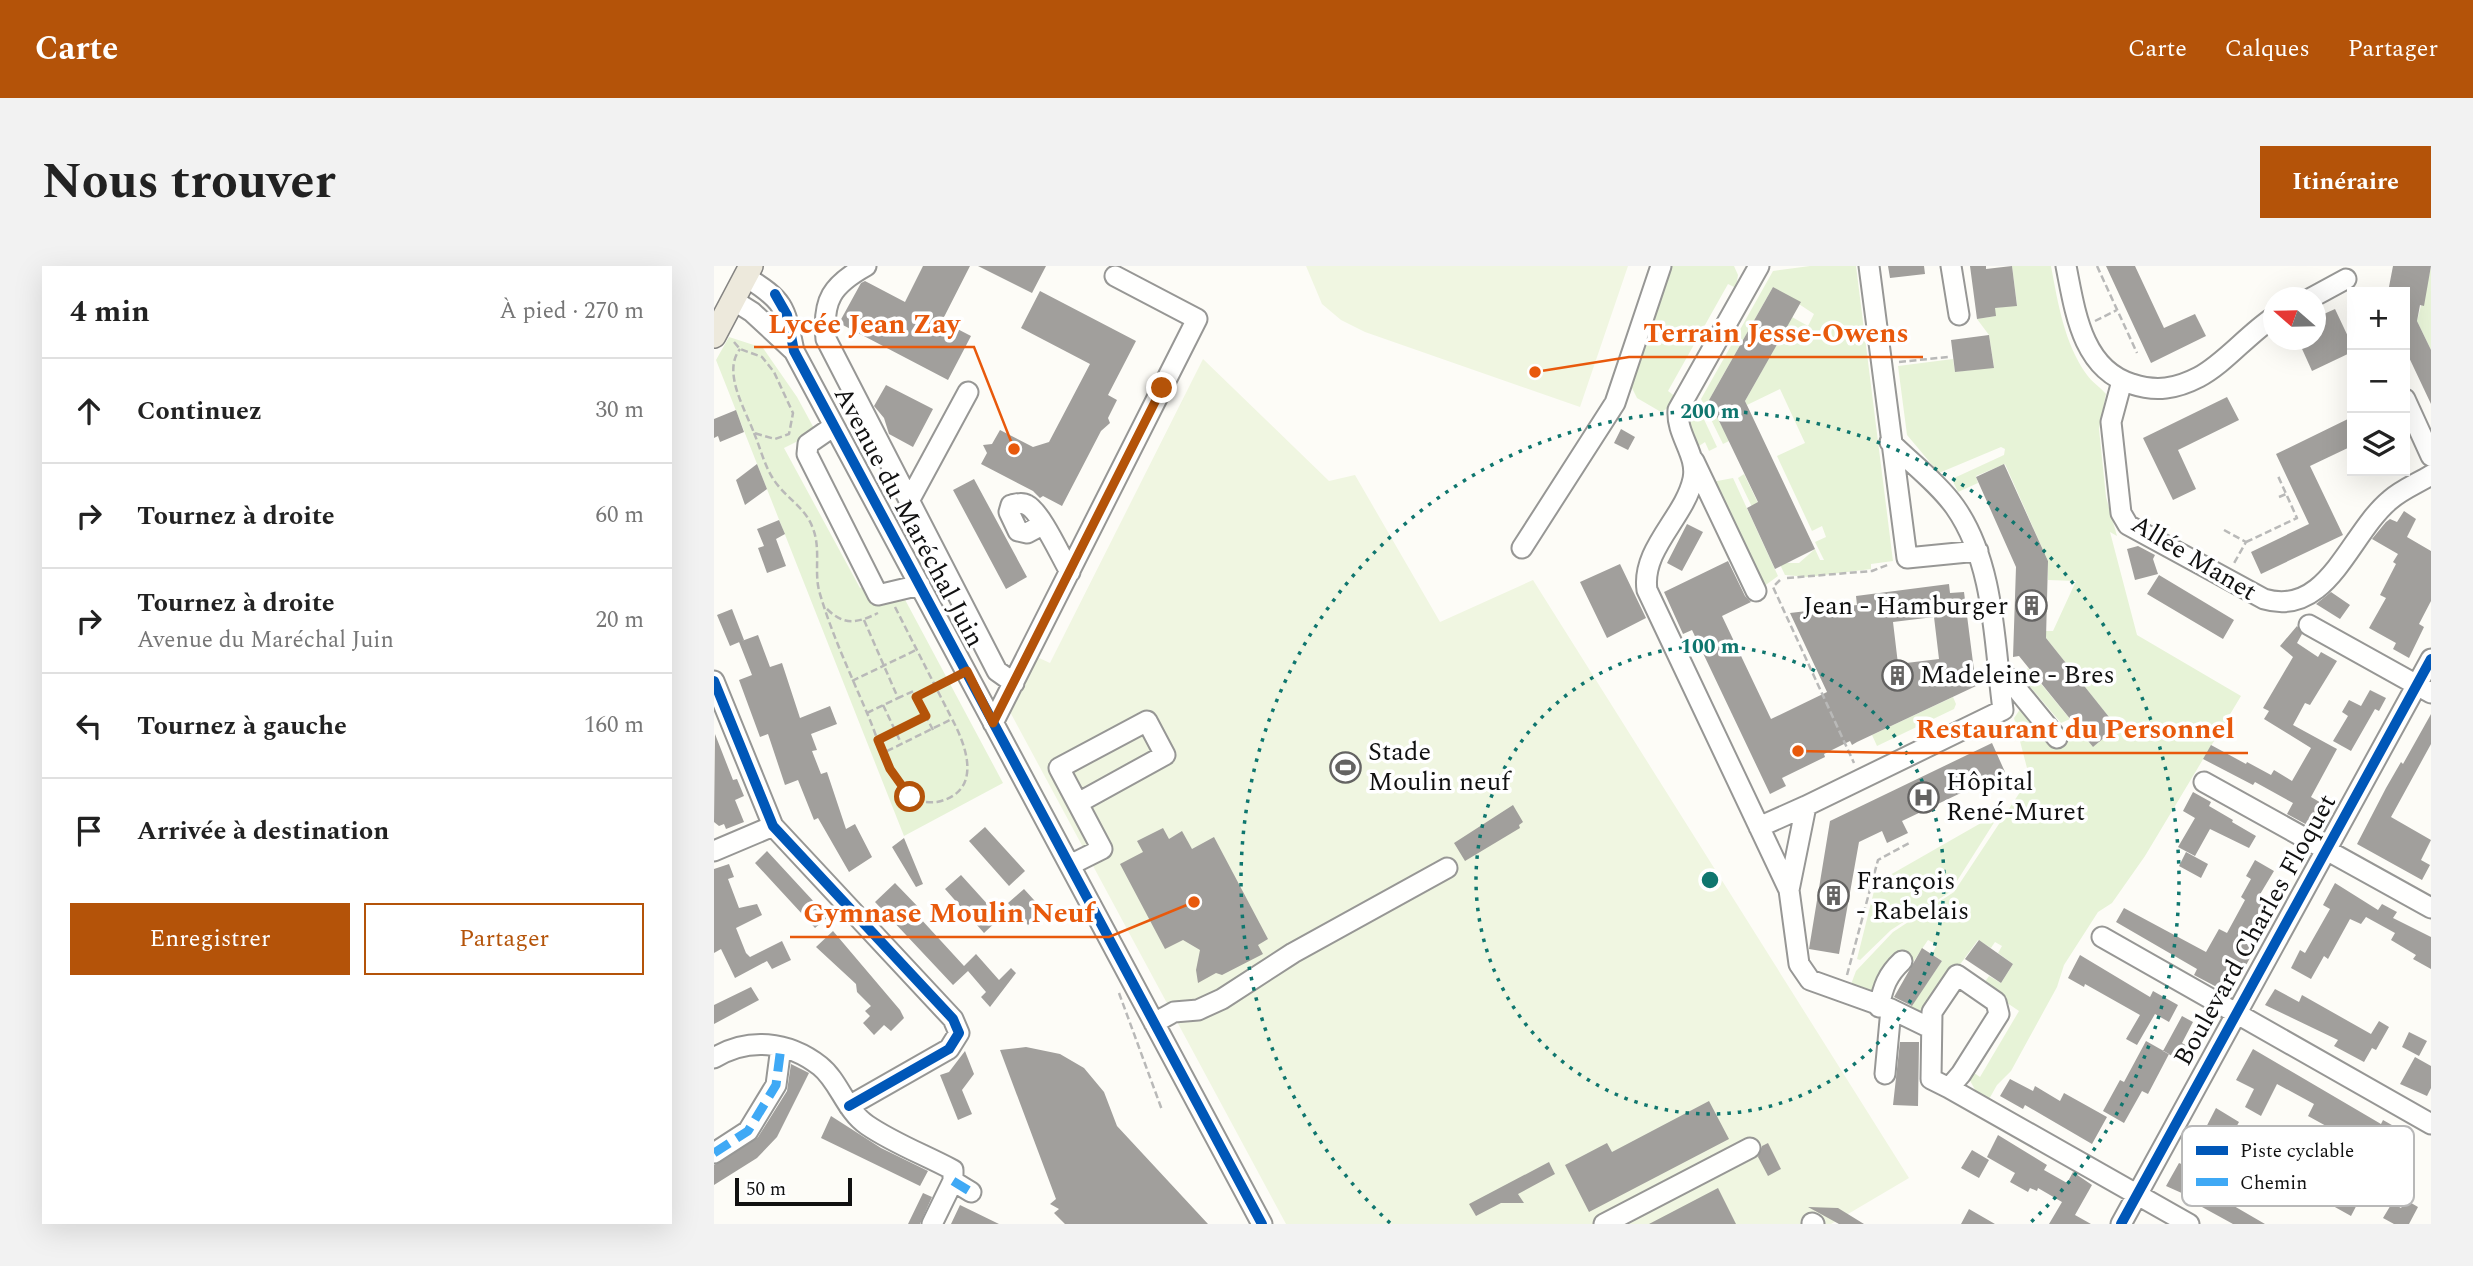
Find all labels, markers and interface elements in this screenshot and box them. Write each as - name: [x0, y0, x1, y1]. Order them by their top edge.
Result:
- text: Carte: [35, 24, 118, 74]
- text: Carte: [2128, 31, 2187, 67]
- text: Calques: [2225, 31, 2310, 67]
- text: Partager: [2348, 31, 2438, 67]
- text: Nous trouver: [42, 145, 335, 220]
- button: Itinéraire: [2260, 146, 2431, 218]
- north arrow: [2263, 287, 2326, 350]
- map controls: [2347, 287, 2410, 476]
- button: +: [2347, 287, 2410, 350]
- text: 4 min: [70, 289, 150, 335]
- text: À pied · 270 m: [499, 294, 644, 329]
- callout: Lycée Jean Zay: [754, 298, 974, 347]
- text: Lycée Jean Zay: [768, 303, 962, 346]
- callout: Terrain Jesse-Owens: [1629, 308, 1923, 357]
- text: Terrain Jesse-Owens: [1643, 312, 1909, 355]
- button: −: [2347, 350, 2410, 413]
- route end: [1146, 372, 1177, 403]
- street label: Avenue du Maréchal Juin: [823, 379, 995, 655]
- text: Continuez: [137, 391, 262, 431]
- icon: ahead: [70, 392, 108, 430]
- text: 30 m: [595, 393, 644, 428]
- text: 200 m: [1680, 396, 1740, 428]
- button: layers: [2347, 413, 2410, 476]
- text: Tournez à droite: [137, 496, 335, 536]
- icon: right: [70, 497, 108, 535]
- text: 60 m: [595, 498, 644, 533]
- street label: Allée Manet: [2123, 505, 2265, 611]
- text: Tournez à droite: [137, 583, 335, 623]
- place label: Jean - Hamburger: [1803, 586, 2008, 626]
- building icon: Jean - Hamburger: [2014, 589, 2048, 623]
- icon: right: [70, 602, 108, 640]
- text: 20 m: [595, 603, 644, 638]
- text: Avenue du Maréchal Juin: [137, 623, 394, 658]
- text: 100 m: [1680, 631, 1740, 663]
- place label: Madeleine - Bres: [1920, 655, 2115, 695]
- building icon: Madeleine - Bres: [1880, 658, 1914, 692]
- callout: Restaurant du Personnel: [1901, 704, 2248, 753]
- text: Tournez à gauche: [137, 706, 347, 746]
- icon: left: [70, 707, 108, 745]
- text: 160 m: [584, 708, 644, 743]
- text: Restaurant du Personnel: [1915, 708, 2235, 751]
- place label: Stade Moulin neuf: [1368, 732, 1512, 802]
- sports icon: Stade Moulin neuf: [1328, 750, 1362, 784]
- place label: Hôpital René-Muret: [1946, 762, 2085, 832]
- hospital icon: Hôpital René-Muret: [1906, 780, 1940, 814]
- route start: [894, 781, 925, 812]
- street label: Boulevard Charles Floquet: [2163, 787, 2347, 1073]
- text: Arrivée à destination: [137, 811, 389, 851]
- icon: arrive: [70, 812, 108, 850]
- place label: François - Rabelais: [1856, 861, 1969, 931]
- centre of rings: [1698, 868, 1722, 892]
- building icon: François - Rabelais: [1816, 879, 1850, 913]
- callout: Gymnase Moulin Neuf: [790, 888, 1109, 937]
- text: Gymnase Moulin Neuf: [803, 892, 1096, 935]
- button: Enregistrer: [70, 903, 350, 975]
- button: Partager: [364, 903, 644, 975]
- legend: [2182, 1126, 2414, 1206]
- text: Piste cyclable: [2240, 1137, 2354, 1166]
- text: Chemin: [2240, 1169, 2307, 1198]
- scale bar: [735, 1175, 852, 1207]
- text: 50 m: [746, 1175, 786, 1204]

